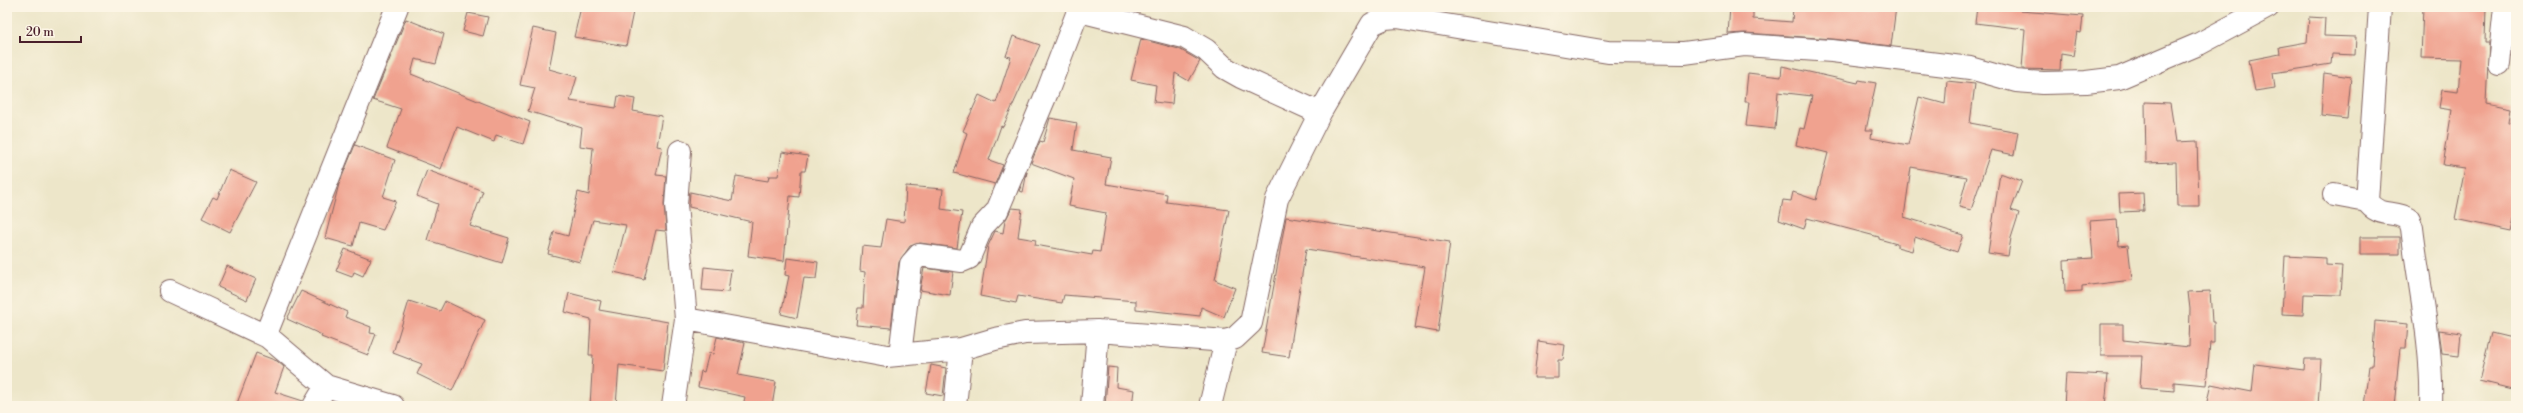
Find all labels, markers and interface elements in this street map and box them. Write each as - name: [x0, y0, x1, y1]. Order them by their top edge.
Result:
- scale bar: [20, 18, 81, 44]
- text: 20 m: [26, 25, 54, 40]

